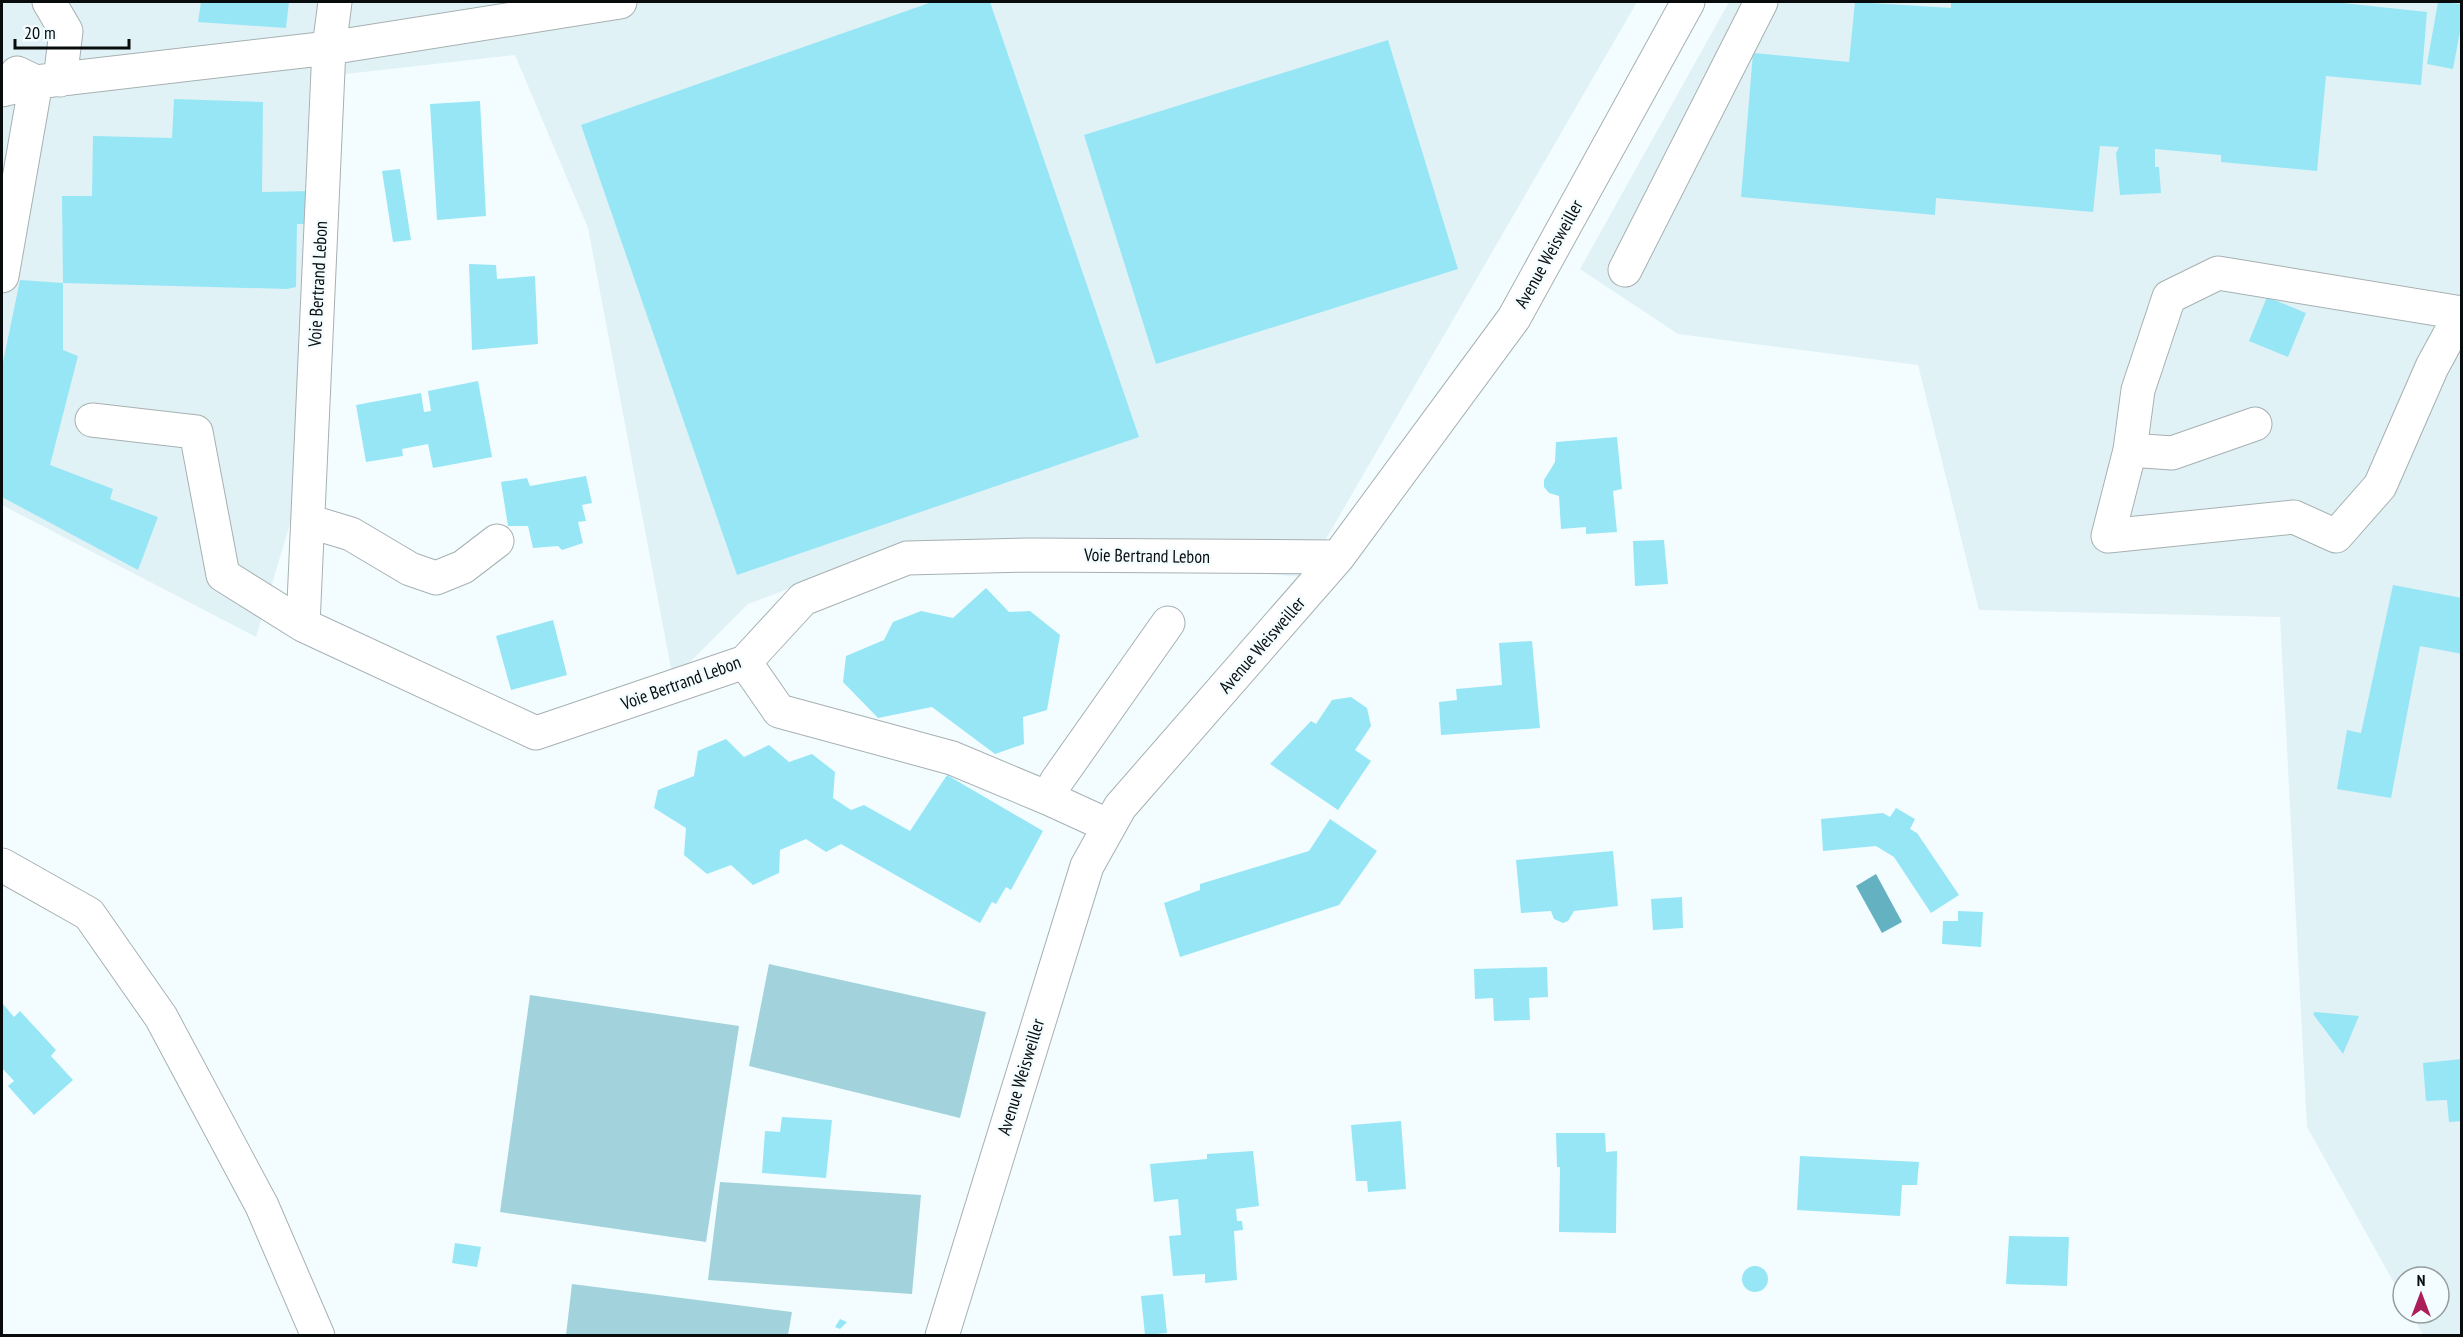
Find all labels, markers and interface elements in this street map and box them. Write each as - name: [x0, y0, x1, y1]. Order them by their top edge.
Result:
- scale bar: [15, 12, 129, 50]
- text: 20 m: [24, 21, 56, 44]
- street label: Avenue Weisweiller: [1509, 195, 1588, 312]
- street label: Voie Bertrand Lebon: [303, 221, 332, 348]
- street label: Voie Bertrand Lebon: [1083, 543, 1210, 568]
- street label: Avenue Weisweiller: [1213, 592, 1310, 698]
- street label: Voie Bertrand Lebon: [617, 650, 744, 715]
- street label: Avenue Weisweiller: [992, 1016, 1049, 1138]
- north arrow: [2391, 1265, 2451, 1325]
- text: N: [2417, 1270, 2425, 1290]

